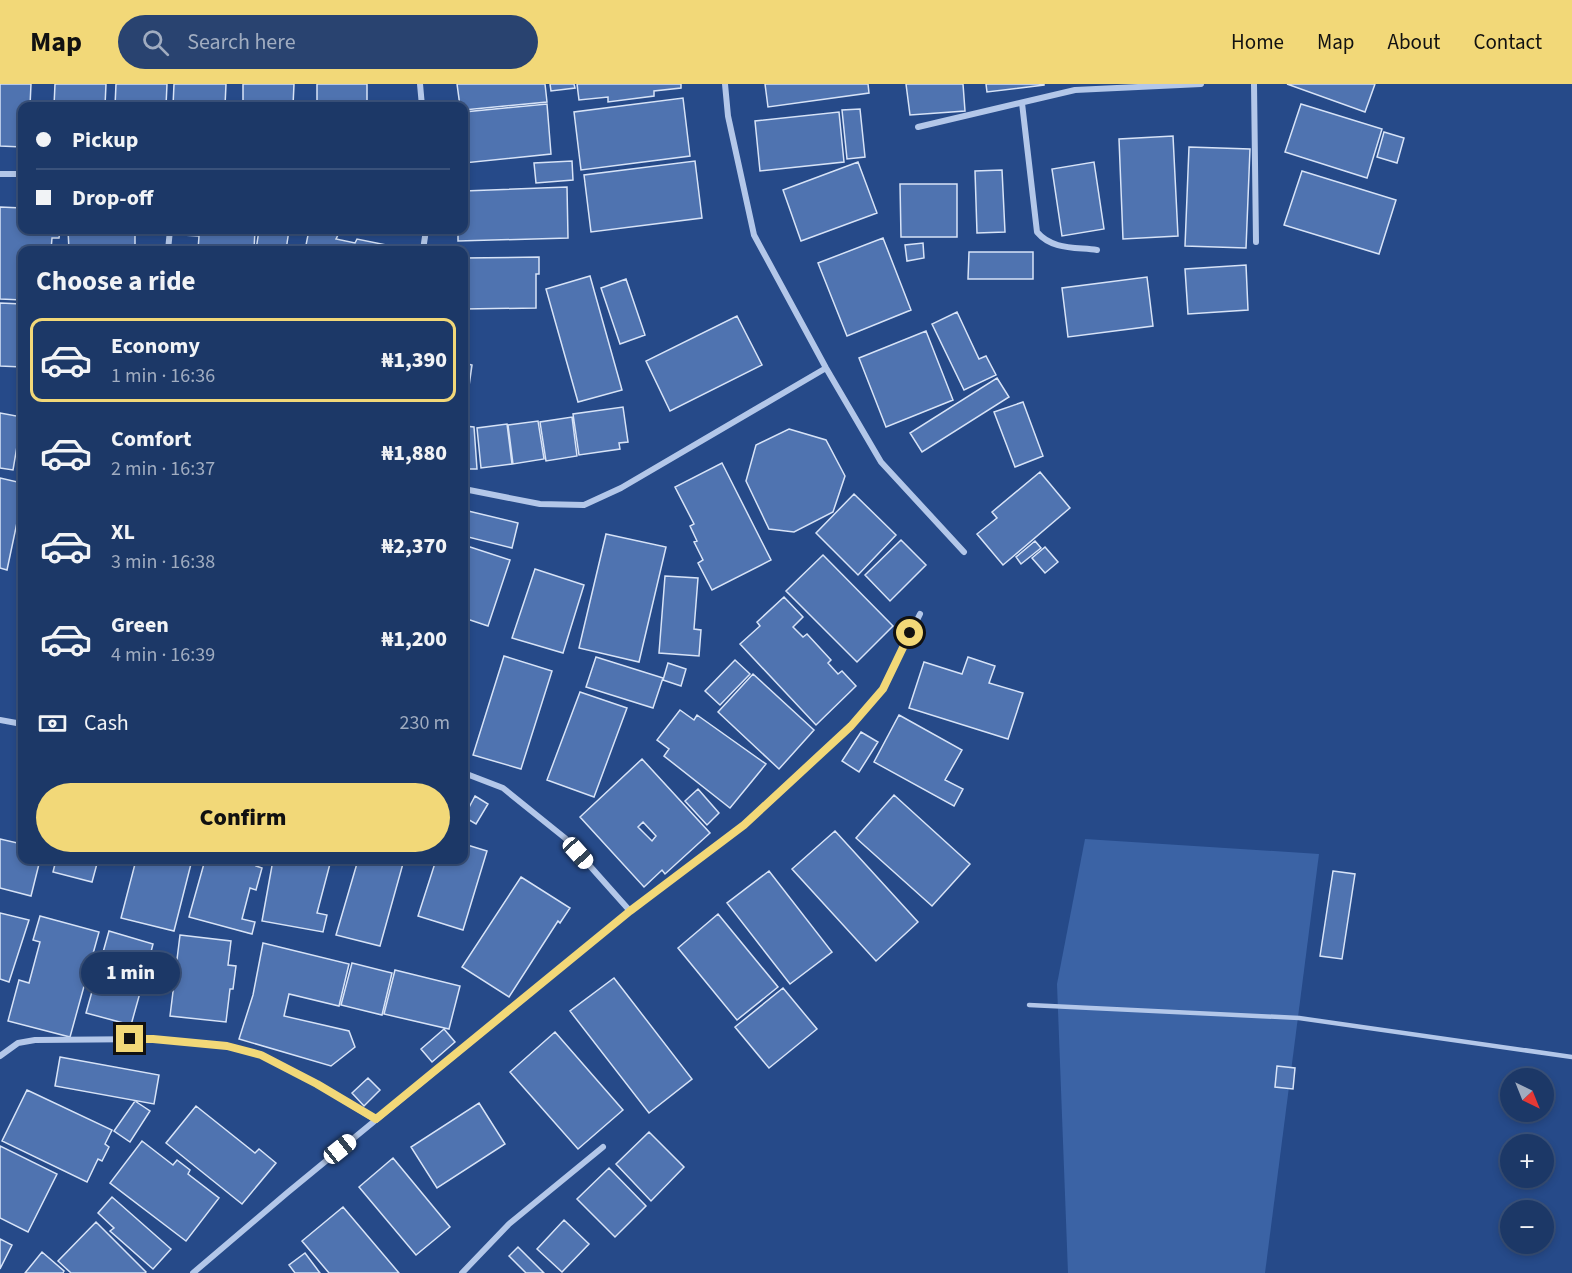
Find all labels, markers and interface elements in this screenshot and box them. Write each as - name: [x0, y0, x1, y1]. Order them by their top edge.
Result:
- search box: [118, 15, 538, 69]
- text: Map: [30, 22, 82, 62]
- icon: search: [139, 26, 172, 59]
- text: Search here: [187, 26, 296, 58]
- text: Home: [1231, 27, 1284, 57]
- text: Map: [1317, 27, 1355, 57]
- text: About: [1388, 27, 1440, 57]
- text: Contact: [1473, 27, 1542, 57]
- text: Pickup: [72, 124, 138, 156]
- text: Drop-off: [72, 182, 153, 214]
- text: Choose a ride: [36, 262, 196, 301]
- text: Economy: [111, 330, 200, 362]
- icon: car: [39, 333, 93, 387]
- text: ₦1,390: [381, 344, 447, 376]
- text: 1 min · 16:36: [111, 362, 215, 390]
- text: Comfort: [111, 423, 192, 455]
- icon: car: [39, 426, 93, 480]
- text: ₦1,880: [381, 437, 447, 469]
- text: 2 min · 16:37: [111, 455, 215, 483]
- text: XL: [111, 516, 135, 548]
- icon: car: [39, 519, 93, 573]
- text: ₦2,370: [381, 530, 447, 562]
- text: 3 min · 16:38: [111, 548, 215, 576]
- text: Green: [111, 609, 169, 641]
- icon: car: [39, 612, 93, 666]
- route start: [896, 619, 923, 646]
- text: ₦1,200: [381, 623, 447, 655]
- text: 4 min · 16:39: [111, 641, 215, 669]
- icon: cash: [36, 707, 69, 740]
- text: Cash: [84, 707, 129, 739]
- text: 230 m: [400, 709, 450, 737]
- button: Confirm: [36, 783, 450, 852]
- car: [559, 834, 597, 872]
- callout: 1 min: [80, 952, 180, 994]
- text: 1 min: [106, 959, 155, 987]
- route end: [116, 1025, 143, 1052]
- north arrow: [1500, 1068, 1554, 1122]
- map controls: [1500, 1068, 1554, 1254]
- car: [320, 1131, 360, 1167]
- button: +: [1500, 1134, 1554, 1188]
- button: −: [1500, 1200, 1554, 1254]

